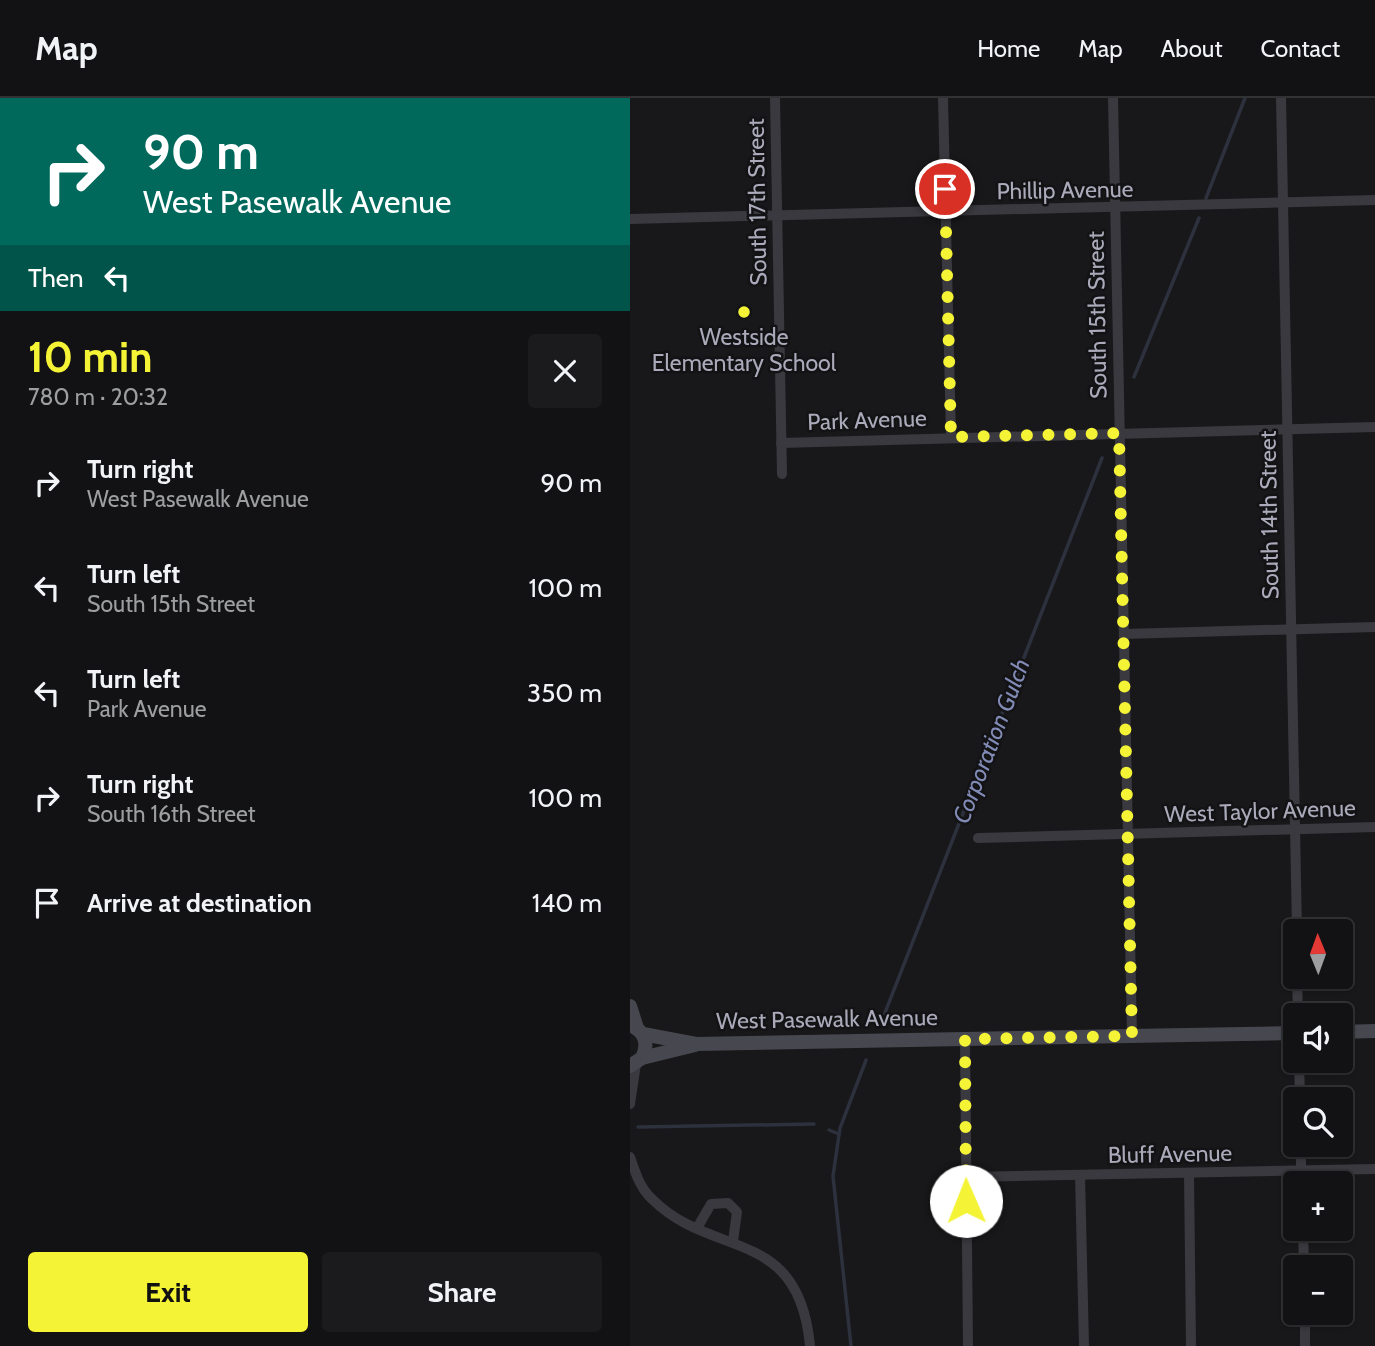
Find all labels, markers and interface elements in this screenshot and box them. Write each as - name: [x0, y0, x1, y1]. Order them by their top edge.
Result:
- text: Map: [35, 28, 98, 68]
- text: Home: [977, 34, 1040, 63]
- text: Map: [1078, 34, 1123, 63]
- text: About: [1161, 34, 1223, 63]
- text: Contact: [1261, 34, 1340, 63]
- street label: South 17th Street: [742, 118, 772, 286]
- text: 90 m: [143, 122, 259, 181]
- icon: right: [28, 126, 119, 217]
- pin: [915, 159, 975, 219]
- icon: arrive: [926, 170, 964, 208]
- street label: Phillip Avenue: [996, 175, 1134, 205]
- text: West Pasewalk Avenue: [143, 182, 451, 221]
- street label: South 15th Street: [1082, 231, 1112, 399]
- icon: left: [98, 259, 136, 297]
- text: Then: [28, 262, 84, 294]
- marker: Westside Elementary School: [736, 304, 752, 320]
- place label: Westside Elementary School: [652, 323, 837, 377]
- text: 10 min: [28, 331, 152, 383]
- button: close: [528, 334, 602, 408]
- text: 780 m · 20:32: [28, 383, 168, 411]
- street label: Park Avenue: [807, 404, 927, 436]
- street label: South 14th Street: [1254, 430, 1284, 600]
- text: Turn right: [87, 453, 193, 485]
- icon: right: [28, 464, 66, 502]
- text: 90 m: [540, 467, 602, 499]
- text: West Pasewalk Avenue: [87, 485, 309, 513]
- text: Turn left: [87, 558, 180, 590]
- icon: left: [28, 569, 66, 607]
- text: 100 m: [529, 572, 602, 604]
- text: South 15th Street: [87, 590, 255, 618]
- water label: Corporation Gulch: [946, 655, 1036, 827]
- text: Turn left: [87, 663, 180, 695]
- icon: left: [28, 674, 66, 712]
- text: 350 m: [527, 677, 602, 709]
- text: Park Avenue: [87, 695, 207, 723]
- text: Turn right: [87, 768, 193, 800]
- icon: right: [28, 779, 66, 817]
- text: 100 m: [529, 782, 602, 814]
- street label: West Taylor Avenue: [1164, 794, 1356, 828]
- text: South 16th Street: [87, 800, 256, 828]
- icon: arrive: [28, 884, 66, 922]
- text: Arrive at destination: [87, 887, 312, 919]
- text: 140 m: [532, 887, 602, 919]
- north arrow: [1283, 919, 1353, 989]
- map controls: [1283, 919, 1353, 1325]
- street label: West Pasewalk Avenue: [716, 1003, 938, 1035]
- button: sound: [1283, 1003, 1353, 1073]
- button: search: [1283, 1087, 1353, 1157]
- street label: Bluff Avenue: [1108, 1139, 1233, 1169]
- position arrow: [929, 1164, 1003, 1238]
- button: +: [1283, 1171, 1353, 1241]
- button: Exit: [28, 1252, 308, 1332]
- button: Share: [322, 1252, 602, 1332]
- button: −: [1283, 1255, 1353, 1325]

